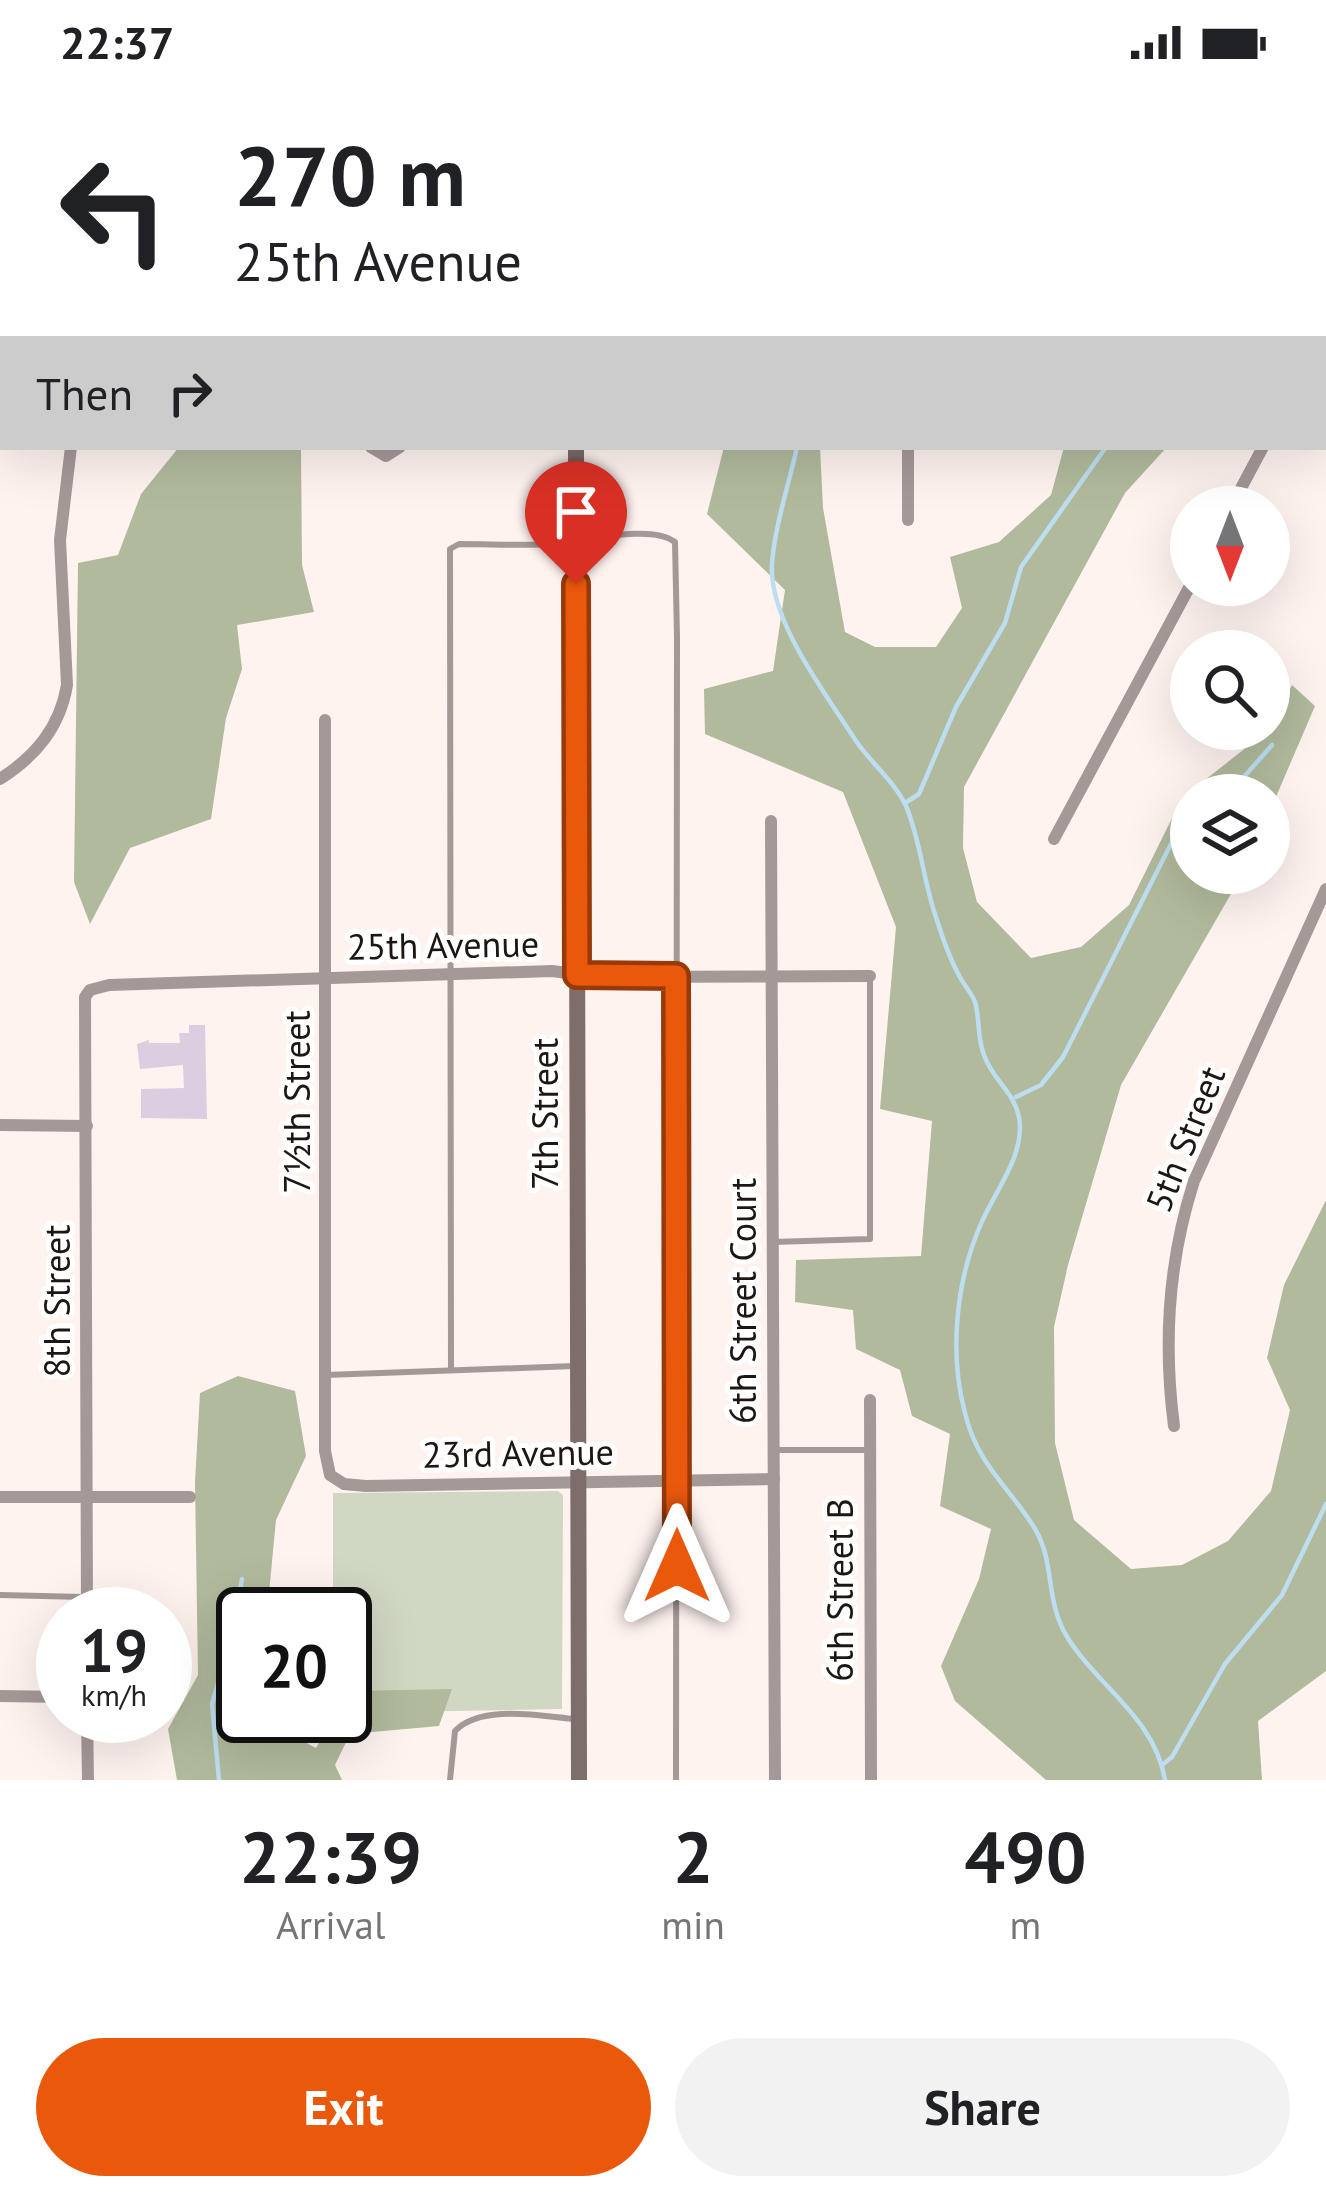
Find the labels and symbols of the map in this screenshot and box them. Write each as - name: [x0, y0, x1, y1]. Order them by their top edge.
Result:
- pin: [525, 461, 627, 584]
- north arrow: [1170, 486, 1290, 606]
- street label: 25th Avenue: [347, 919, 539, 970]
- street label: 7½th Street: [273, 1010, 320, 1194]
- street label: 7th Street: [521, 1038, 568, 1190]
- street label: 5th Street: [1134, 1059, 1235, 1219]
- street label: 6th Street Court: [719, 1178, 766, 1424]
- street label: 8th Street: [33, 1224, 80, 1378]
- street label: 23rd Avenue: [422, 1427, 614, 1478]
- street label: 6th Street B: [816, 1498, 863, 1682]
- position arrow: [614, 1503, 740, 1629]
- speed limit sign: 20: [216, 1587, 372, 1743]

